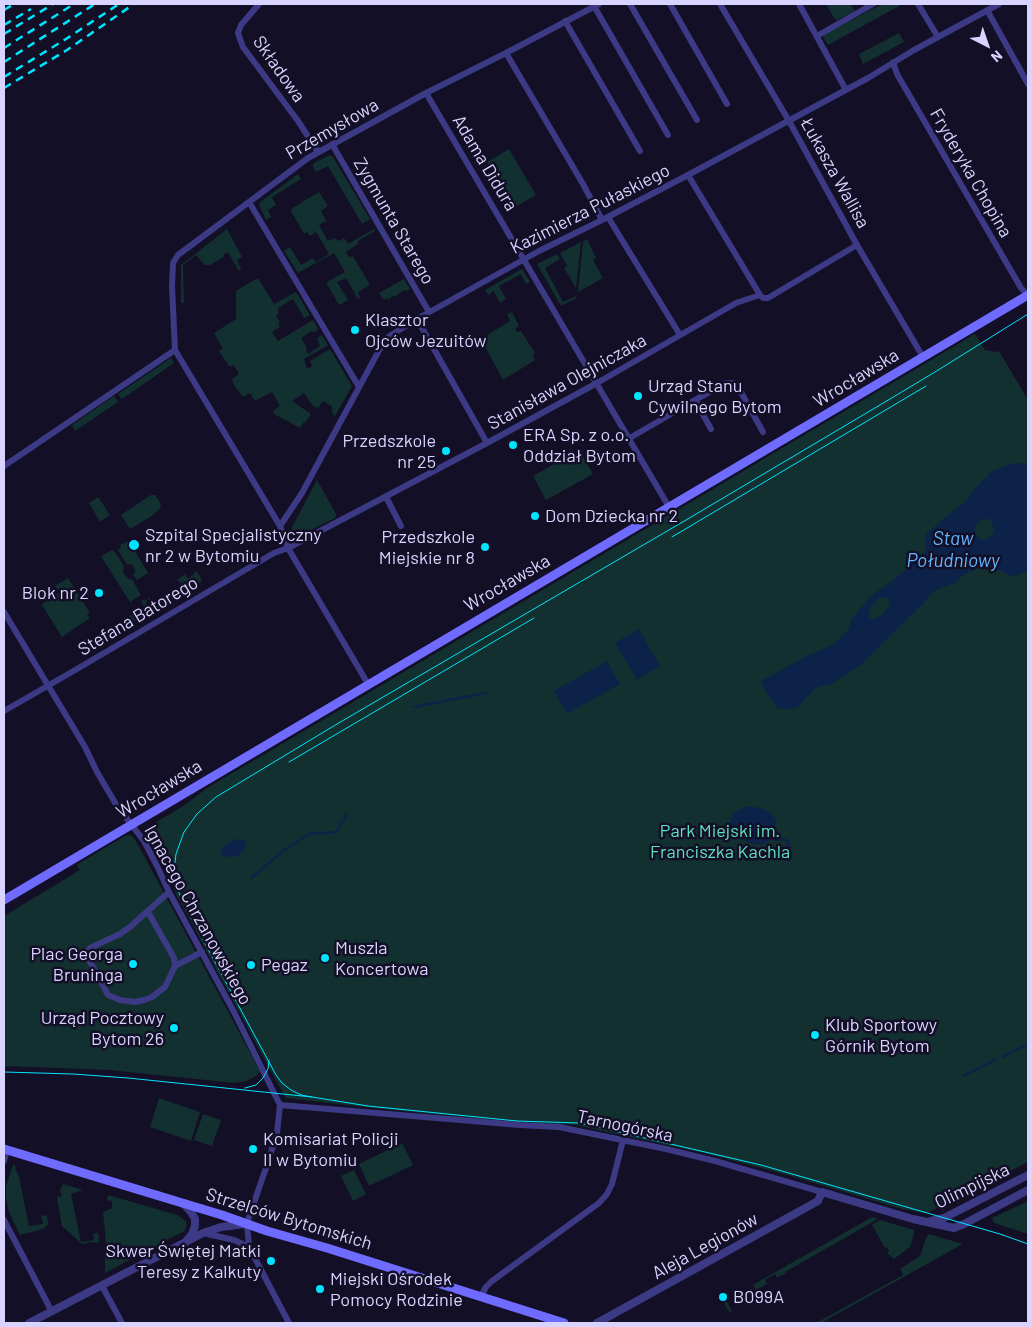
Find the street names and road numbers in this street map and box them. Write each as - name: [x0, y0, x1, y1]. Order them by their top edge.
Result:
- street label: Składowa: [248, 32, 310, 106]
- street label: Przemysłowa: [282, 94, 382, 164]
- street label: Fryderyka Chopina: [925, 105, 1017, 241]
- street label: Adama Didura: [448, 111, 522, 215]
- street label: Łukasza Wallisa: [796, 114, 874, 232]
- street label: Zygmunta Starego: [349, 154, 439, 288]
- street label: Kazimierza Pułaskiego: [507, 159, 673, 259]
- street label: Stanisława Olejniczaka: [484, 329, 650, 435]
- street label: Wrocławska: [809, 344, 903, 412]
- street label: Wrocławska: [460, 550, 554, 616]
- street label: Stefana Batorego: [74, 572, 202, 660]
- street label: Wrocławska: [112, 755, 206, 823]
- street label: Ignacego Chrzanowskiego: [140, 821, 256, 1009]
- street label: Tarnogórska: [575, 1105, 675, 1147]
- street label: Olimpijska: [931, 1159, 1013, 1213]
- street label: Strzelców Bytomskich: [203, 1183, 375, 1255]
- street label: Aleja Legionów: [648, 1208, 762, 1284]

